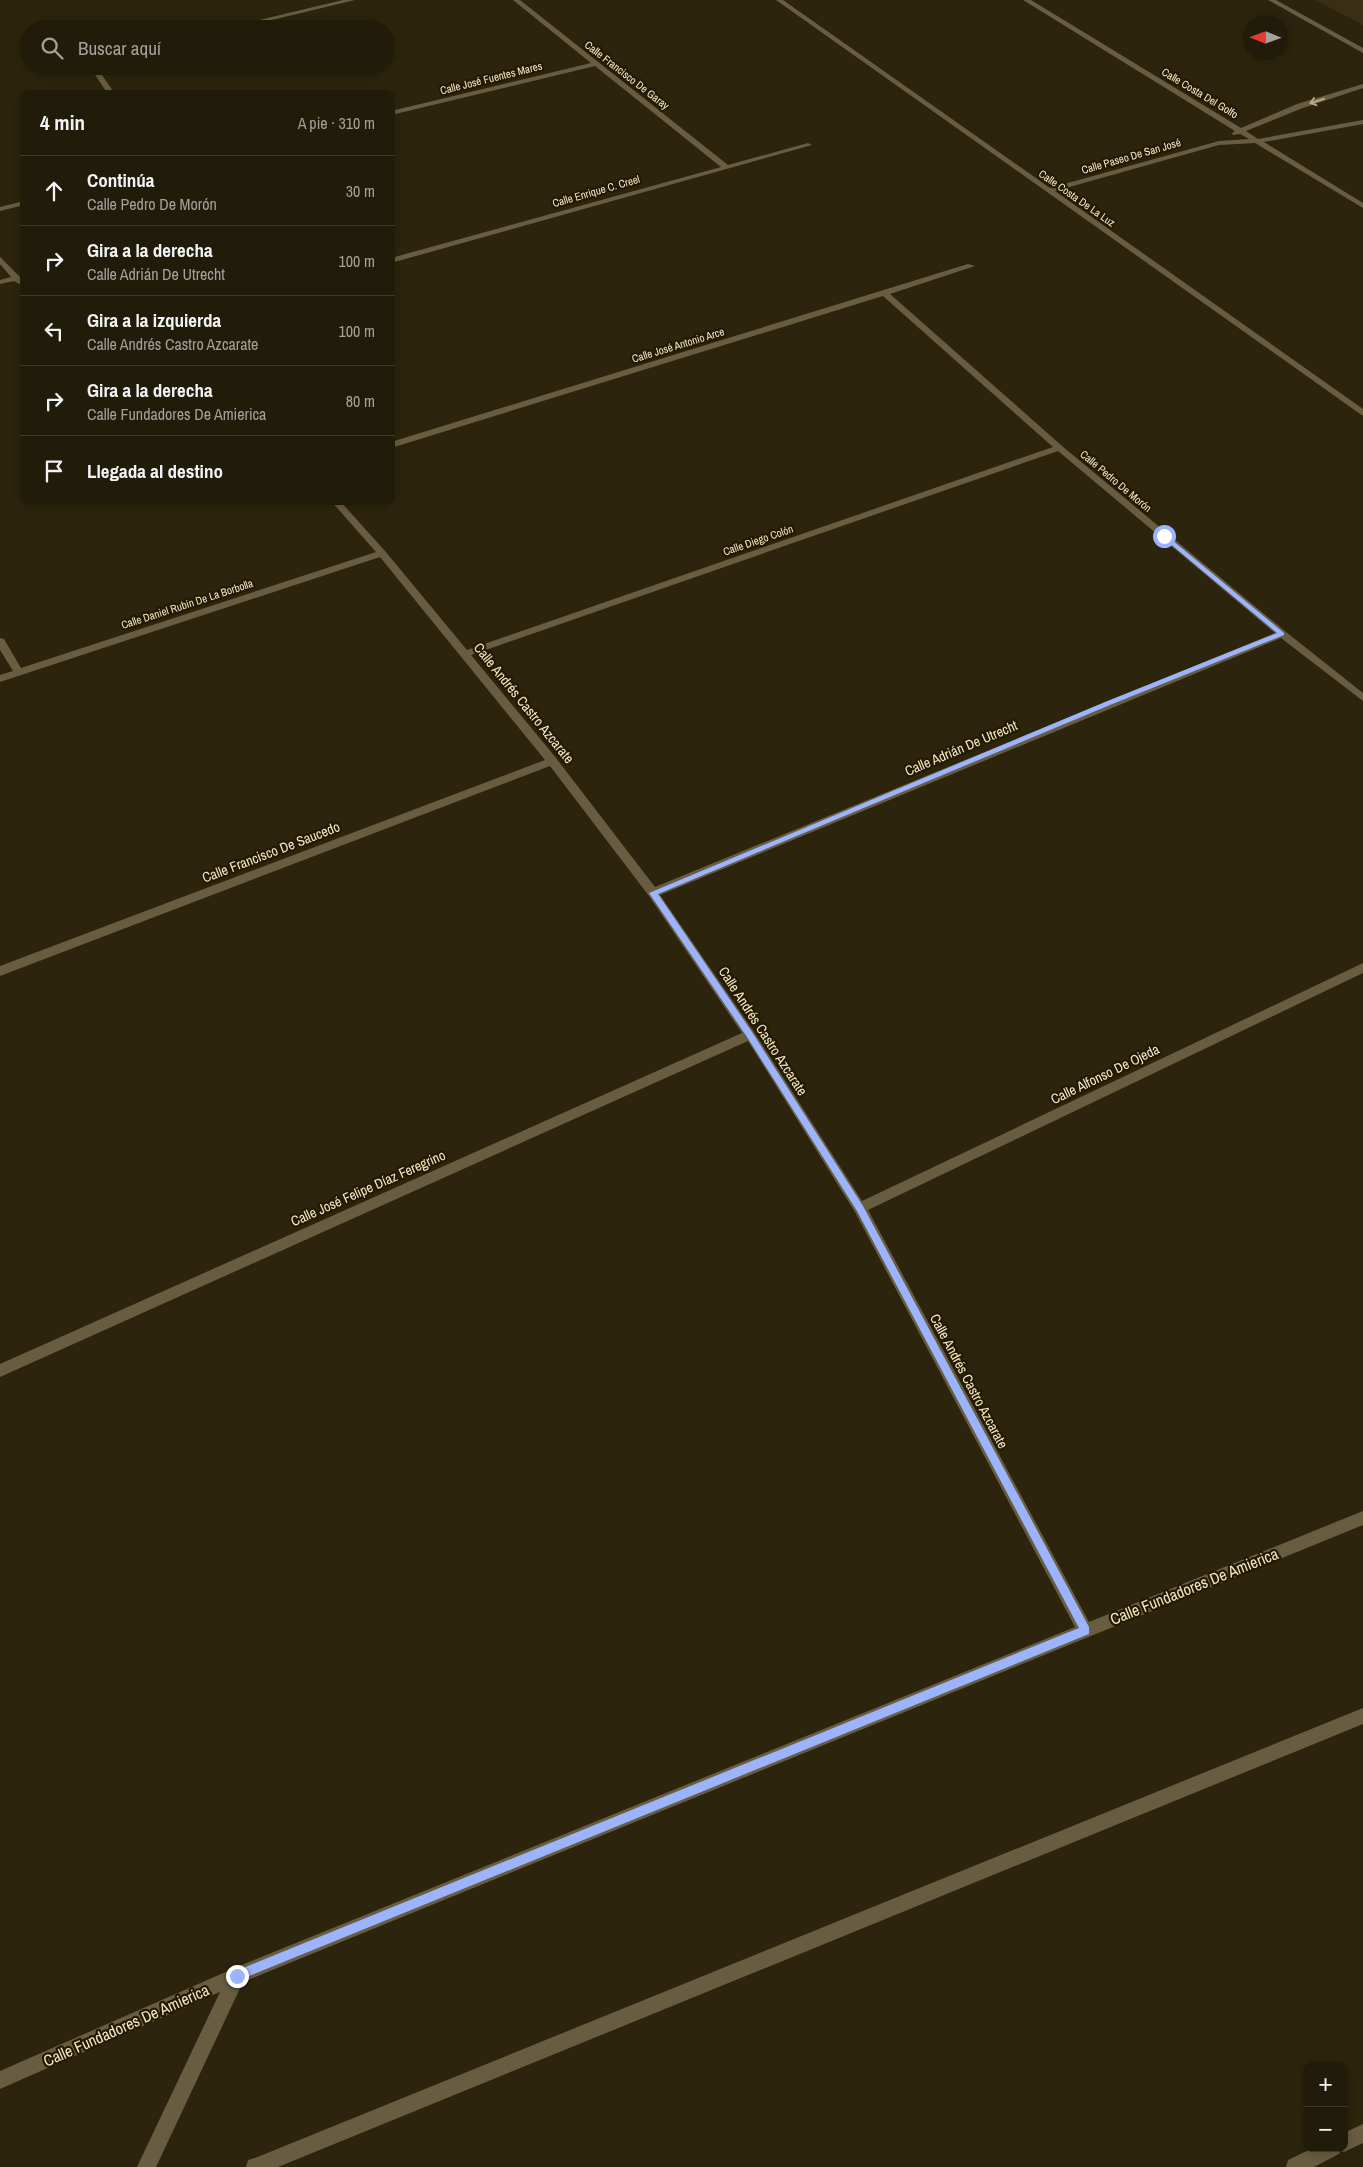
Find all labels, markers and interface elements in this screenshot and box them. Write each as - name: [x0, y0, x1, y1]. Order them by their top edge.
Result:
- north arrow: [1243, 15, 1288, 60]
- search box: [20, 20, 395, 75]
- icon: search: [38, 34, 66, 62]
- text: Buscar aquí: [78, 35, 161, 61]
- street label: Calle Francisco De Garay: [582, 38, 673, 113]
- street label: Calle José Fuentes Mares: [438, 58, 544, 97]
- street label: Calle Costa Del Golfo: [1159, 65, 1241, 121]
- one-way arrow: [1309, 97, 1325, 106]
- text: 4 min: [40, 108, 85, 137]
- text: A pie · 310 m: [298, 112, 375, 134]
- street label: Calle Paseo De San José: [1080, 135, 1182, 177]
- street label: Calle Costa De La Luz: [1036, 166, 1118, 230]
- text: Continúa: [87, 167, 155, 193]
- street label: Calle Enrique C. Creel: [551, 172, 641, 210]
- icon: ahead: [40, 177, 68, 205]
- text: 30 m: [346, 180, 375, 202]
- text: Calle Pedro De Morón: [87, 193, 217, 215]
- text: Gira a la derecha: [87, 237, 213, 263]
- icon: right: [40, 247, 68, 275]
- text: 100 m: [339, 250, 375, 272]
- text: Calle Adrián De Utrecht: [87, 263, 225, 285]
- text: Gira a la izquierda: [87, 307, 221, 333]
- icon: left: [40, 317, 68, 345]
- text: 100 m: [339, 320, 375, 342]
- street label: Calle José Antonio Arce: [630, 324, 726, 366]
- text: Calle Andrés Castro Azcarate: [87, 333, 258, 355]
- text: Gira a la derecha: [87, 377, 213, 403]
- icon: right: [40, 387, 68, 415]
- text: 80 m: [346, 390, 375, 412]
- text: Calle Fundadores De Amierica: [87, 403, 266, 425]
- street label: Calle Pedro De Morón: [1077, 447, 1155, 515]
- icon: arrive: [40, 457, 68, 485]
- text: Llegada al destino: [87, 458, 223, 484]
- street label: Calle Diego Colón: [721, 521, 795, 559]
- route start: [1153, 525, 1176, 548]
- street label: Calle Daniel Rubín De La Borbolla: [119, 576, 255, 632]
- street label: Calle Andrés Castro Azcarate: [470, 639, 578, 767]
- street label: Calle Adrián De Utrecht: [902, 716, 1020, 780]
- street label: Calle Francisco De Saucedo: [200, 817, 342, 887]
- street label: Calle Andrés Castro Azcarate: [715, 963, 811, 1099]
- street label: Calle Alfonso De Ojeda: [1048, 1040, 1163, 1108]
- street label: Calle José Felipe Díaz Feregrino: [288, 1146, 448, 1230]
- street label: Calle Andrés Castro Azcarate: [926, 1311, 1012, 1451]
- street label: Calle Fundadores De Amierica: [1107, 1542, 1282, 1630]
- route end: [226, 1965, 249, 1988]
- street label: Calle Fundadores De Amierica: [40, 1978, 213, 2072]
- map controls: [1303, 2062, 1348, 2152]
- button: +: [1303, 2062, 1348, 2107]
- button: −: [1303, 2107, 1348, 2152]

